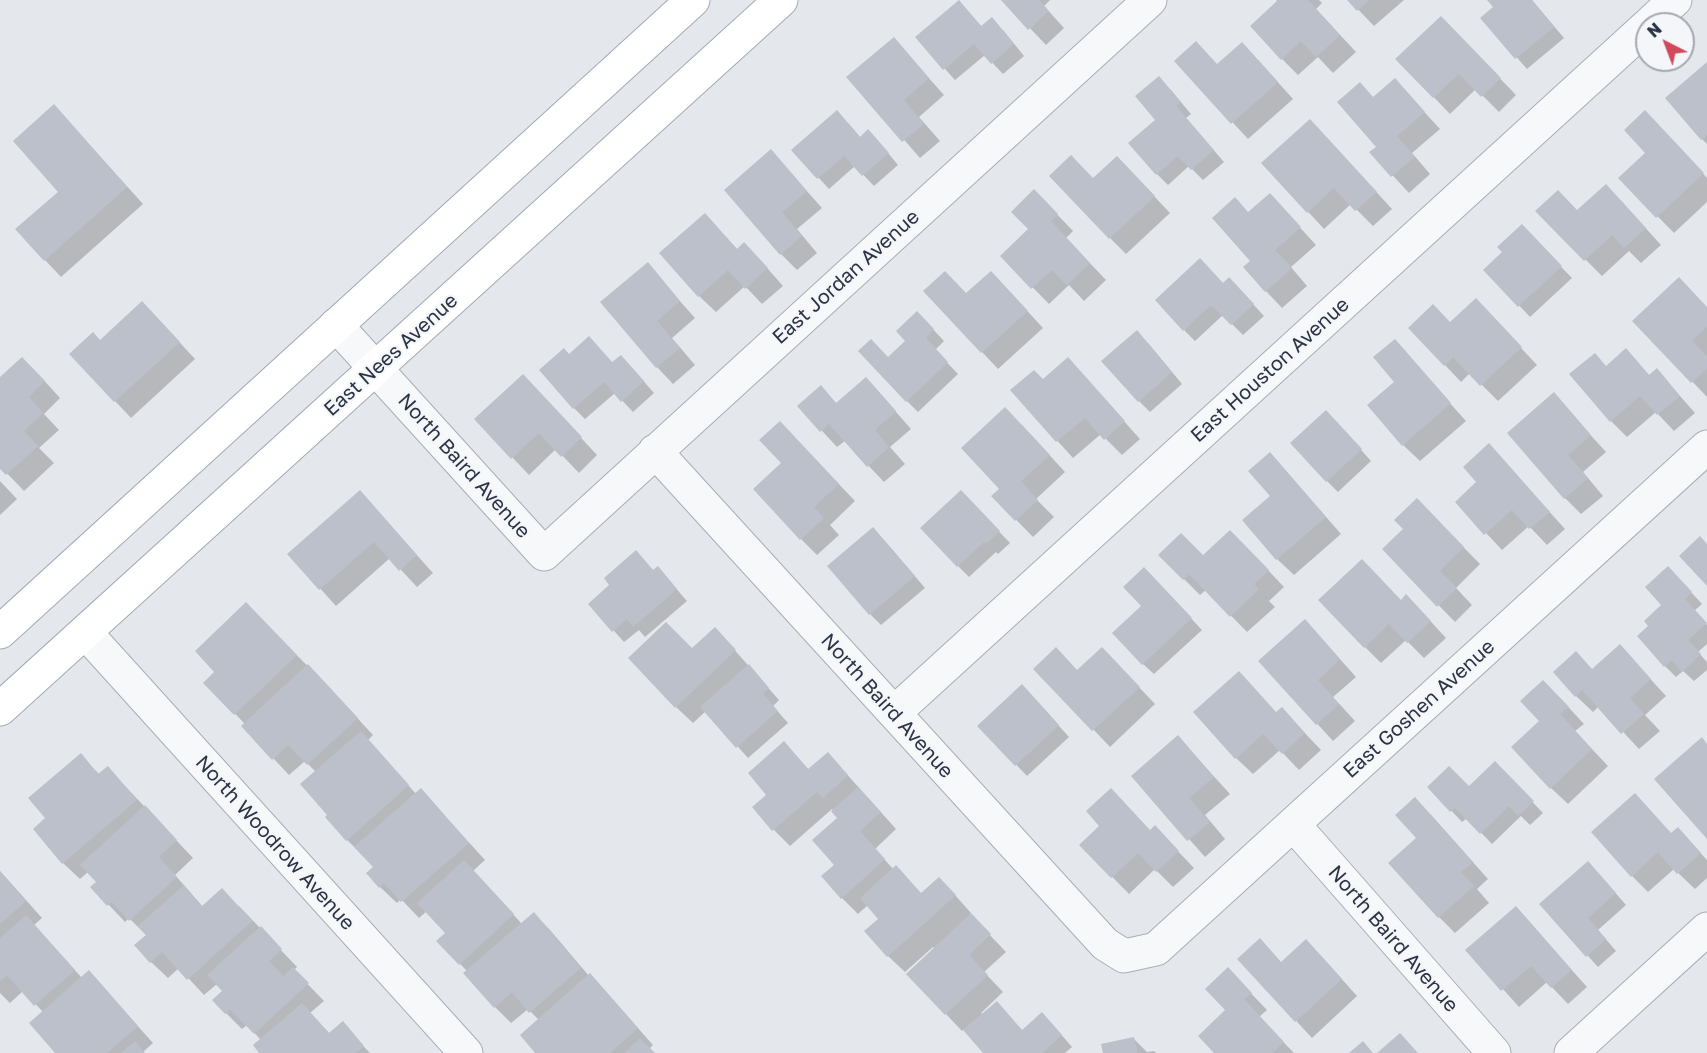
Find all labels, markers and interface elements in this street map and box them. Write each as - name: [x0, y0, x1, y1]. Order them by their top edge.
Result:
- north arrow: [1635, 12, 1695, 72]
- text: N: [1643, 19, 1666, 42]
- street label: East Jordan Avenue: [768, 205, 924, 349]
- street label: East Nees Avenue: [319, 289, 463, 421]
- street label: East Houston Avenue: [1186, 293, 1354, 447]
- street label: North Baird Avenue: [393, 389, 535, 543]
- street label: North Baird Avenue: [816, 629, 958, 783]
- street label: East Goshen Avenue: [1338, 635, 1500, 783]
- street label: North Woodrow Avenue: [190, 751, 360, 935]
- street label: North Baird Avenue: [1323, 861, 1463, 1017]

